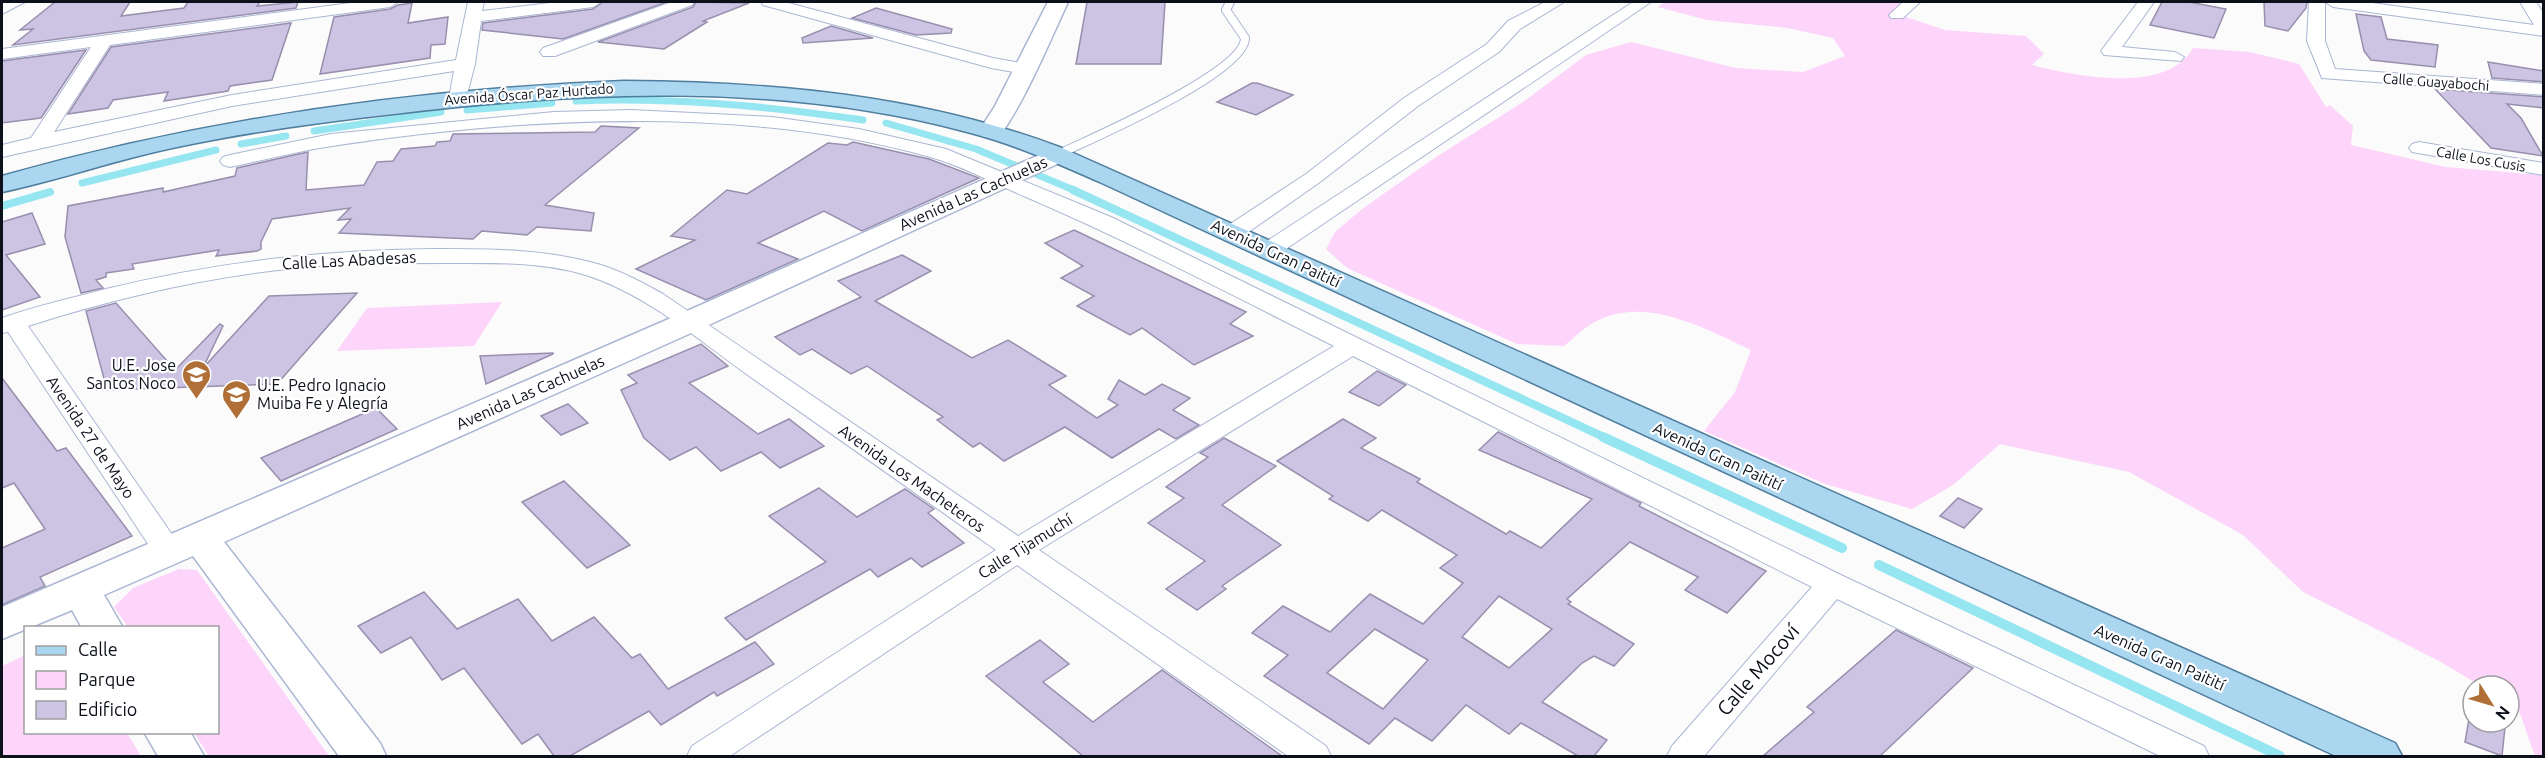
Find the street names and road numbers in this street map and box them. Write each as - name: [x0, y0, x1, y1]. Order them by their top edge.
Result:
- street label: Calle Guayabochi: [2382, 70, 2490, 94]
- street label: Avenida Óscar Paz Hurtado: [444, 79, 614, 108]
- street label: Calle Los Cusis: [2435, 143, 2527, 175]
- street label: Avenida Las Cachuelas: [896, 152, 1050, 234]
- street label: Avenida Gran Paitití: [1208, 215, 1345, 291]
- street label: Calle Las Abadesas: [282, 247, 417, 272]
- street label: Avenida Las Cachuelas: [453, 351, 607, 433]
- street label: Avenida 27 de Mayo: [43, 372, 139, 502]
- street label: Avenida Gran Paitití: [1650, 418, 1787, 494]
- street label: Avenida Los Macheteros: [836, 421, 989, 535]
- street label: Calle Tijamuchí: [975, 509, 1076, 582]
- street label: Calle Mocoví: [1712, 619, 1804, 720]
- street label: Avenida Gran Paitití: [2092, 620, 2229, 694]

